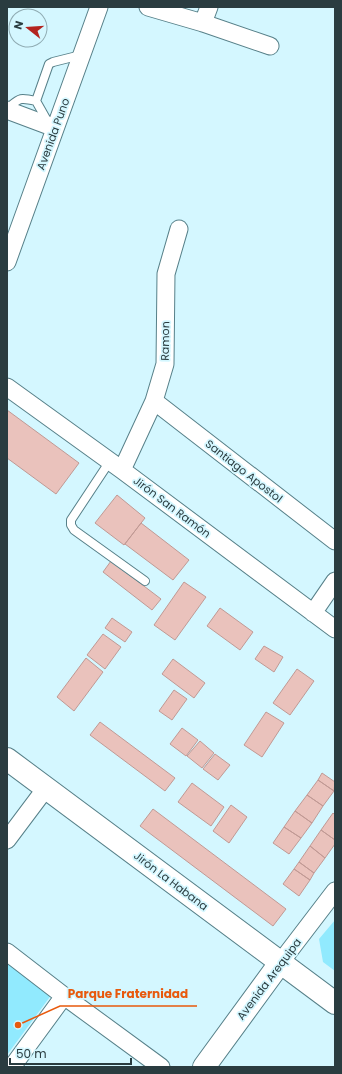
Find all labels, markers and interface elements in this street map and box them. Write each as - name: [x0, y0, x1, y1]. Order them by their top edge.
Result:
- north arrow: [8, 8, 48, 48]
- text: N: [10, 19, 27, 31]
- street label: Avenida Puno: [33, 96, 73, 172]
- street label: Ramon: [157, 321, 173, 361]
- street label: Santiago Apostol: [202, 436, 286, 506]
- street label: Jirón San Ramón: [130, 473, 214, 541]
- street label: Jirón La Habana: [131, 848, 211, 914]
- street label: Avenida Arequipa: [233, 935, 305, 1023]
- callout: Parque Fraternidad: [60, 982, 197, 1006]
- text: Parque Fraternidad: [68, 985, 188, 1002]
- scale bar: [10, 1040, 131, 1066]
- text: 50 m: [16, 1045, 47, 1062]

